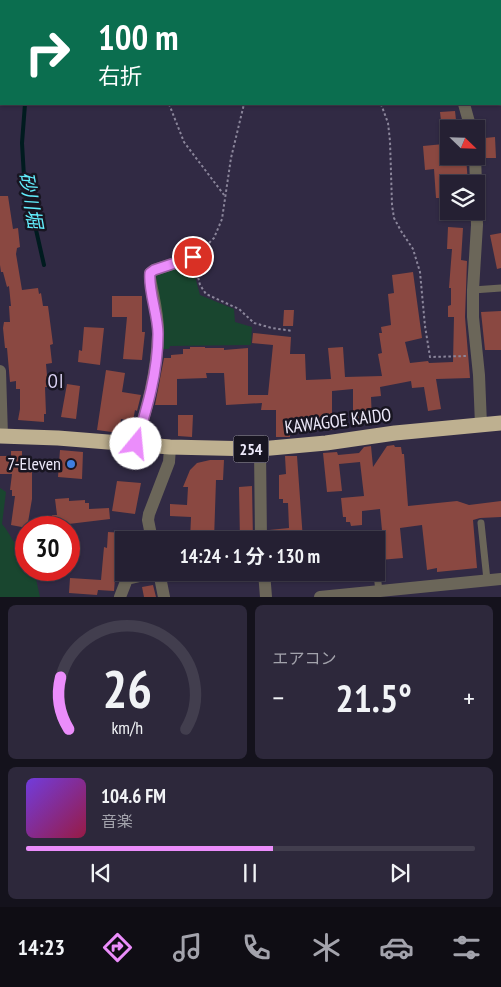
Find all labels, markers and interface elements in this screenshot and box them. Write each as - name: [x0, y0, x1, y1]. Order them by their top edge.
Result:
- text: 100 m: [98, 14, 179, 60]
- icon: right: [15, 20, 80, 85]
- text: 右折: [98, 62, 142, 90]
- north arrow: [440, 120, 485, 165]
- map controls: [440, 120, 485, 220]
- water label: 砂川堀: [14, 170, 48, 233]
- button: layers: [440, 175, 485, 220]
- pin: [172, 236, 214, 278]
- icon: arrive: [179, 243, 207, 271]
- district label: OI: [48, 369, 64, 393]
- street label: KAWAGOE KAIDO: [283, 403, 393, 438]
- position arrow: [109, 417, 161, 469]
- road number: 254: [234, 436, 268, 462]
- place label: 7-Eleven: [7, 452, 61, 475]
- marker: 7-Eleven: [65, 458, 77, 470]
- speed limit sign: 30: [15, 516, 80, 581]
- text: 14:24 · 1 分 · 130 m: [180, 544, 320, 568]
- text: エアコン: [273, 648, 337, 668]
- text: 26: [102, 655, 152, 722]
- text: 21.5°: [336, 673, 412, 722]
- text: −: [273, 679, 284, 716]
- text: +: [463, 679, 475, 716]
- text: km/h: [111, 716, 143, 739]
- text: 104.6 FM: [101, 784, 166, 808]
- text: 音楽: [101, 811, 133, 831]
- icon: previous: [87, 859, 115, 887]
- icon: pause: [236, 859, 264, 887]
- icon: next: [386, 859, 414, 887]
- icon: directions: [100, 930, 135, 965]
- icon: music: [170, 930, 205, 965]
- icon: phone: [239, 930, 274, 965]
- icon: climate: [309, 930, 344, 965]
- icon: car: [379, 930, 414, 965]
- icon: filters: [449, 930, 484, 965]
- text: 14:23: [17, 933, 65, 961]

